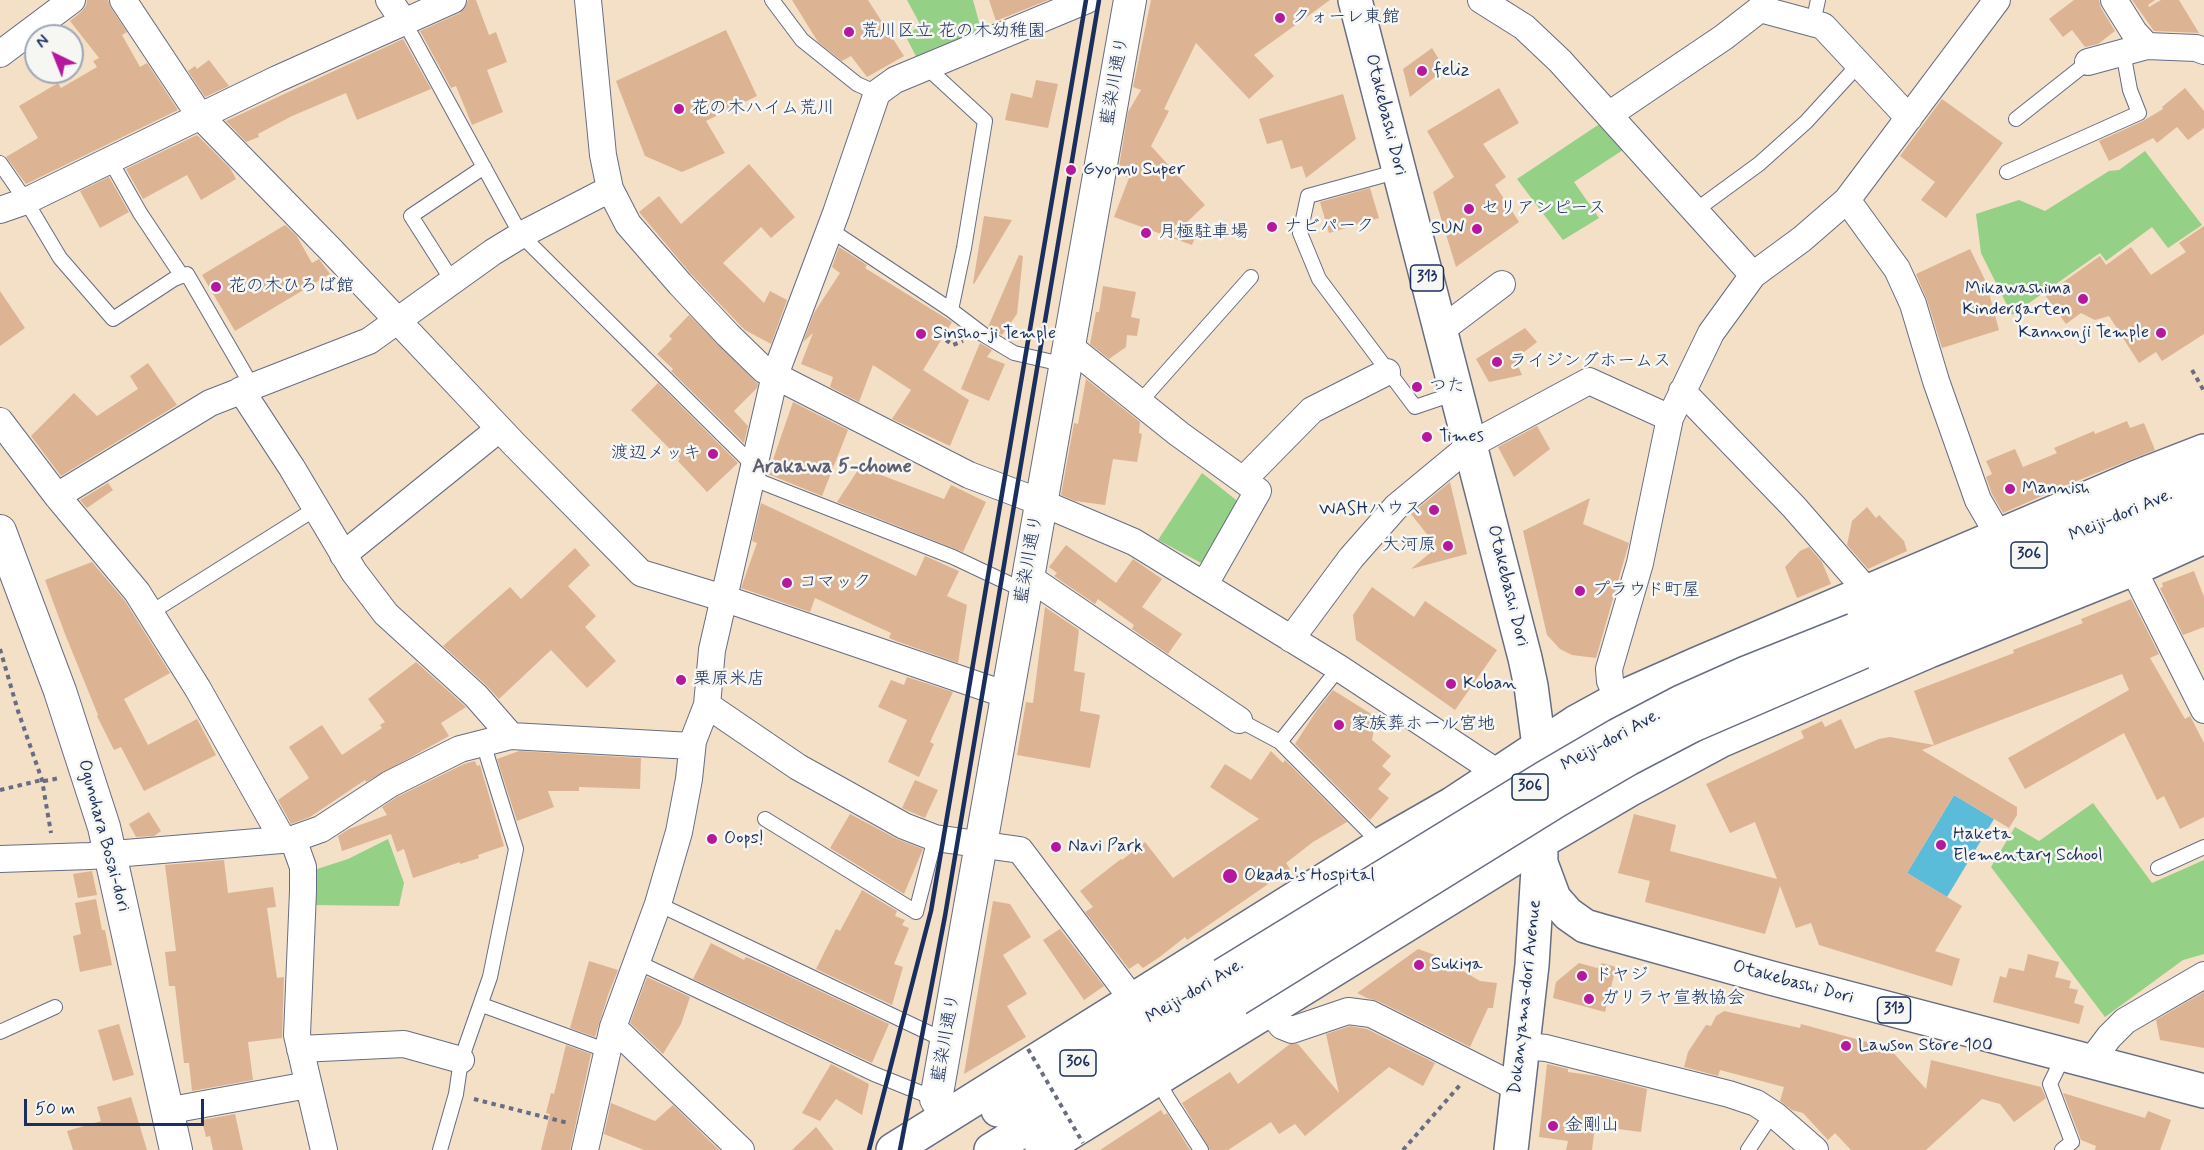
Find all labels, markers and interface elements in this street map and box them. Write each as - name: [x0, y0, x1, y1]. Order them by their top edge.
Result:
- place label: クォーレ東館: [1292, 7, 1400, 29]
- marker: クォーレ東館: [1273, 11, 1287, 25]
- place label: 荒川区立 花の木幼稚園: [861, 21, 1046, 43]
- north arrow: [24, 24, 84, 84]
- marker: 荒川区立 花の木幼稚園: [842, 25, 856, 39]
- text: N: [32, 31, 54, 53]
- street label: 藍染川通り: [1098, 35, 1134, 127]
- street label: Otakebashi Dori: [1359, 52, 1411, 178]
- place label: feliz: [1434, 60, 1470, 82]
- marker: feliz: [1415, 64, 1429, 78]
- place label: 花の木ハイム荒川: [691, 98, 835, 120]
- marker: 花の木ハイム荒川: [672, 102, 686, 116]
- place label: Gyomu Super: [1083, 159, 1185, 181]
- marker: Gyomu Super: [1064, 163, 1078, 177]
- place label: セリアンピース: [1481, 198, 1606, 220]
- marker: セリアンピース: [1462, 202, 1476, 216]
- place label: ナビパーク: [1284, 216, 1374, 238]
- place label: SUN: [1431, 218, 1465, 240]
- marker: ナビパーク: [1265, 220, 1279, 234]
- place label: 月極駐車場: [1158, 222, 1248, 244]
- marker: SUN: [1470, 222, 1484, 236]
- marker: 月極駐車場: [1139, 226, 1153, 240]
- road number: 313: [1410, 265, 1444, 291]
- place label: 花の木ひろば館: [228, 276, 354, 298]
- place label: Mikawashima Kindergarten: [1962, 278, 2071, 320]
- marker: 花の木ひろば館: [209, 280, 223, 294]
- marker: Mikawashima Kindergarten: [2076, 292, 2090, 306]
- place label: Kannonji Temple: [2018, 322, 2149, 344]
- place label: Sinsho-ji Temple: [933, 323, 1056, 345]
- marker: Kannonji Temple: [2154, 326, 2168, 340]
- marker: Sinsho-ji Temple: [914, 327, 928, 341]
- place label: ライジングホームス: [1509, 351, 1671, 373]
- marker: ライジングホームス: [1490, 355, 1504, 369]
- place label: つた: [1429, 376, 1465, 398]
- marker: つた: [1410, 380, 1424, 394]
- place label: Times: [1439, 426, 1484, 448]
- marker: Times: [1420, 430, 1434, 444]
- place label: 渡辺メッキ: [611, 443, 701, 465]
- marker: 渡辺メッキ: [706, 447, 720, 461]
- district label: Arakawa 5-chome: [752, 456, 912, 480]
- place label: Mannish: [2022, 478, 2090, 500]
- marker: Mannish: [2003, 482, 2017, 496]
- street label: Meiji-dori Ave.: [2066, 485, 2176, 547]
- place label: WASHハウス: [1319, 499, 1422, 521]
- marker: WASHハウス: [1427, 503, 1441, 517]
- street label: 藍染川通り: [1012, 513, 1048, 605]
- street label: Otakebashi Dori: [1481, 523, 1533, 649]
- place label: 大河原: [1382, 535, 1436, 557]
- marker: 大河原: [1441, 539, 1455, 553]
- road number: 306: [2011, 542, 2047, 568]
- place label: コマック: [799, 572, 871, 594]
- marker: コマック: [780, 576, 794, 590]
- place label: プラウド町屋: [1592, 580, 1700, 602]
- marker: プラウド町屋: [1573, 584, 1587, 598]
- place label: 栗原米店: [693, 669, 765, 691]
- marker: 栗原米店: [674, 673, 688, 687]
- place label: Koban: [1463, 673, 1516, 695]
- marker: Koban: [1444, 677, 1458, 691]
- street label: Meiji-dori Ave.: [1558, 705, 1664, 777]
- place label: 家族葬ホール宮地: [1351, 714, 1495, 736]
- marker: 家族葬ホール宮地: [1332, 718, 1346, 732]
- street label: Ogunohara Bosai-dori: [72, 758, 134, 914]
- road number: 306: [1512, 774, 1548, 800]
- place label: Haketa Elementary School: [1953, 824, 2103, 866]
- place label: Oops!: [724, 828, 764, 850]
- marker: Oops!: [705, 832, 719, 846]
- place label: Navi Park: [1068, 836, 1143, 858]
- marker: Haketa Elementary School: [1934, 838, 1948, 852]
- marker: Navi Park: [1049, 840, 1063, 854]
- place label: Okada's Hospital: [1244, 865, 1375, 887]
- marker: Okada's Hospital: [1221, 867, 1239, 885]
- street label: Dokanyama-dori Avenue: [1505, 899, 1547, 1095]
- street label: Meiji-dori Ave.: [1142, 954, 1248, 1030]
- place label: Sukiya: [1431, 954, 1483, 976]
- street label: Otakebashi Dori: [1730, 956, 1856, 1010]
- marker: Sukiya: [1412, 958, 1426, 972]
- place label: ドヤジ: [1594, 965, 1648, 987]
- marker: ドヤジ: [1575, 969, 1589, 983]
- place label: ガリラヤ宣教協会: [1601, 988, 1745, 1010]
- street label: 藍染川通り: [929, 992, 965, 1084]
- marker: ガリラヤ宣教協会: [1582, 992, 1596, 1006]
- road number: 313: [1878, 997, 1910, 1023]
- place label: Lawson Store 100: [1858, 1035, 1993, 1057]
- marker: Lawson Store 100: [1839, 1039, 1853, 1053]
- road number: 306: [1060, 1050, 1096, 1076]
- scale bar: [27, 1087, 207, 1125]
- text: 50 m: [35, 1097, 75, 1121]
- place label: 金剛山: [1565, 1115, 1619, 1137]
- marker: 金剛山: [1546, 1119, 1560, 1133]

